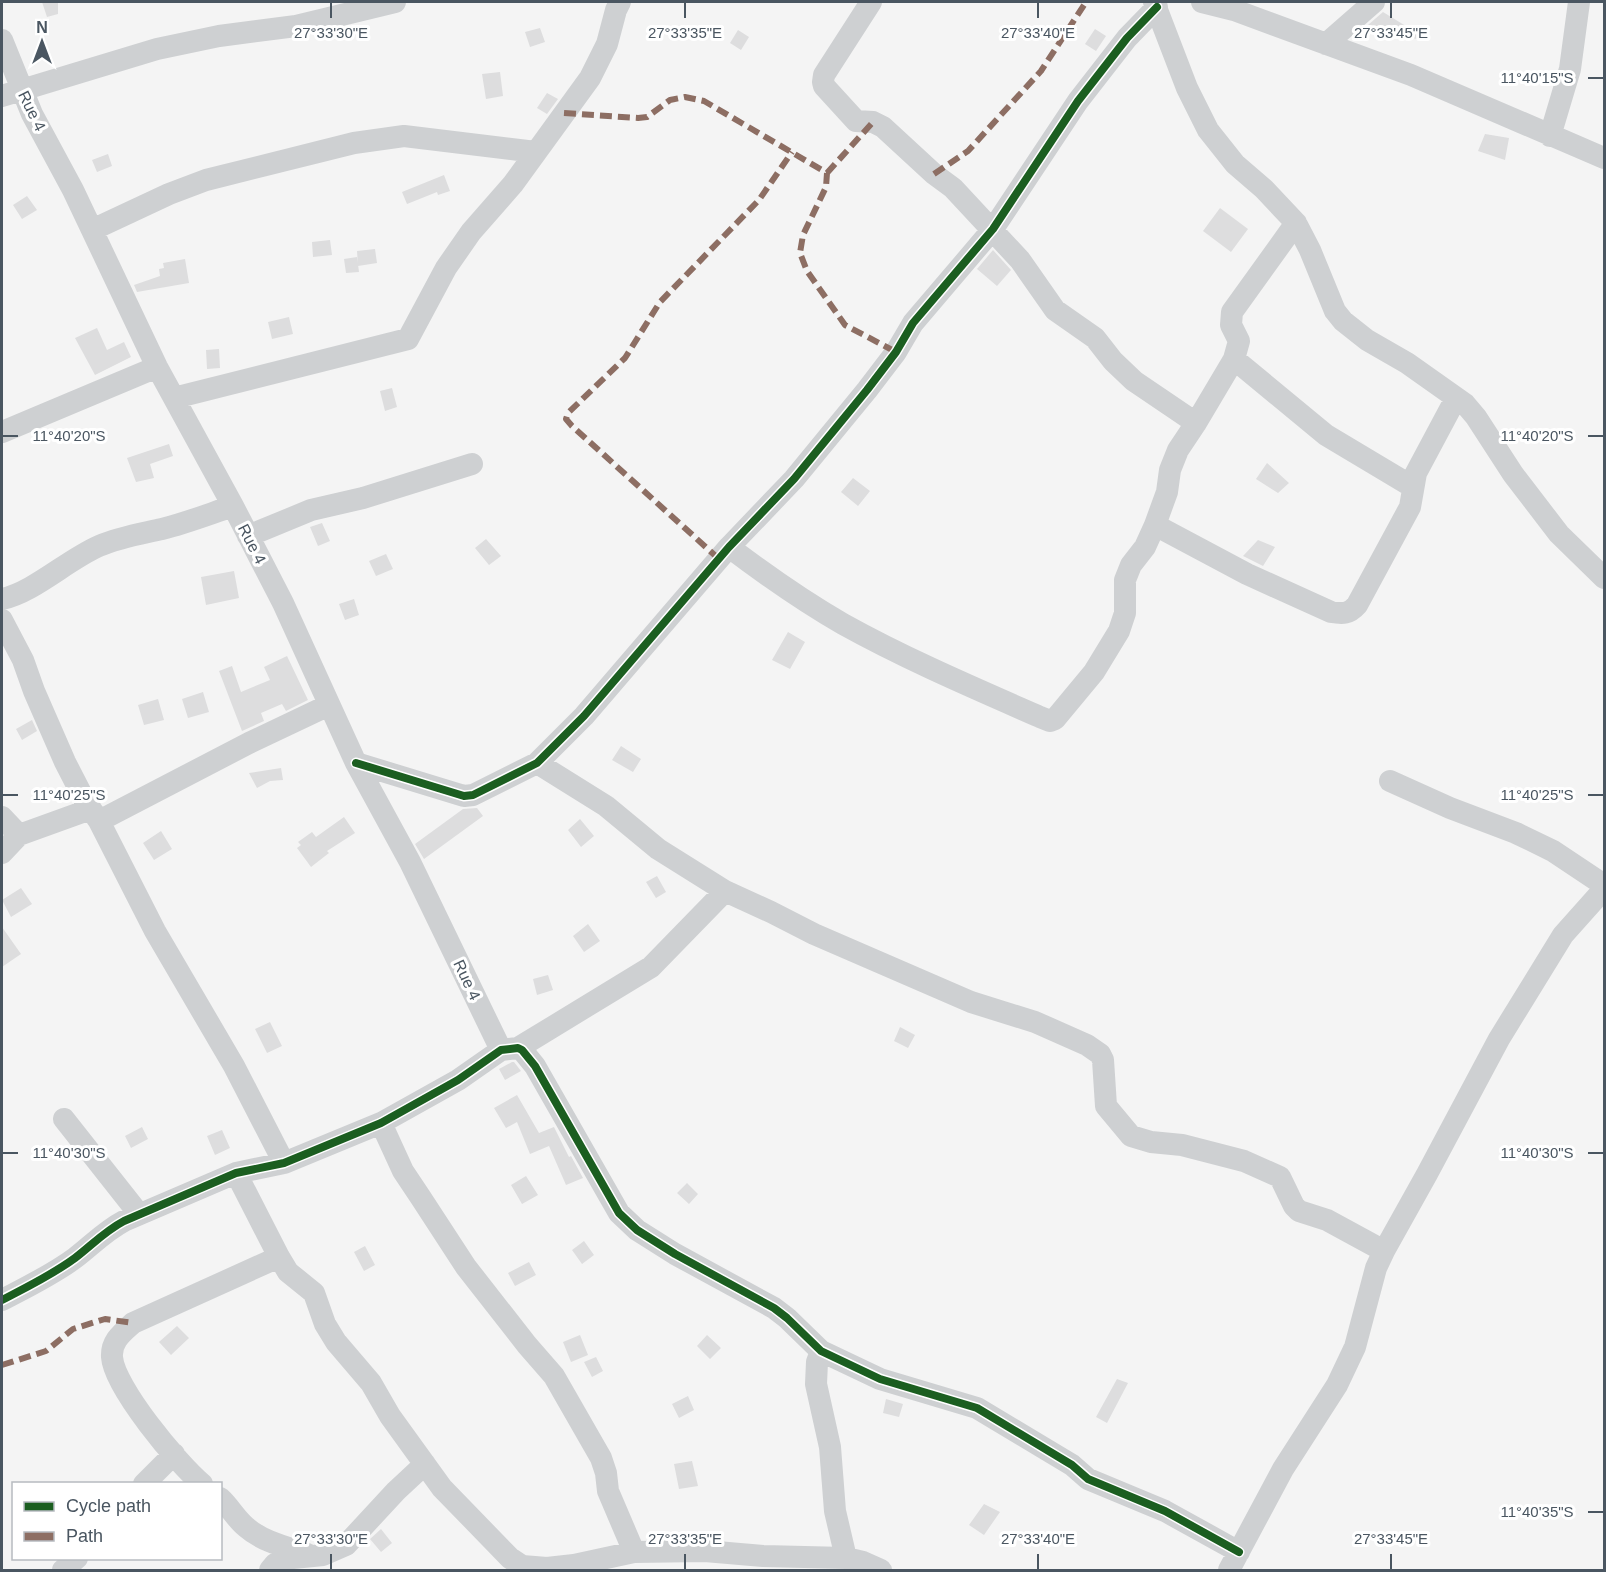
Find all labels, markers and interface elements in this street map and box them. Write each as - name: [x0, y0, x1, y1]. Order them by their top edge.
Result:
- north arrow: [12, 12, 72, 72]
- text: N: [36, 19, 48, 36]
- text: 27°33'30"E: [294, 24, 368, 41]
- text: 27°33'35"E: [648, 24, 722, 41]
- text: 27°33'40"E: [1001, 24, 1075, 41]
- text: 27°33'45"E: [1354, 24, 1428, 41]
- text: 11°40'15"S: [1500, 69, 1574, 86]
- street label: Rue 4: [15, 88, 49, 134]
- text: 11°40'20"S: [32, 427, 106, 444]
- text: 11°40'20"S: [1500, 427, 1574, 444]
- street label: Rue 4: [235, 521, 269, 567]
- text: 11°40'25"S: [32, 786, 106, 803]
- text: 11°40'25"S: [1500, 786, 1574, 803]
- street label: Rue 4: [450, 957, 484, 1003]
- text: 11°40'30"S: [32, 1144, 106, 1161]
- text: 11°40'30"S: [1500, 1144, 1574, 1161]
- legend: [12, 1482, 222, 1560]
- text: Cycle path: [66, 1496, 151, 1516]
- text: 11°40'35"S: [1500, 1503, 1574, 1520]
- text: Path: [66, 1526, 103, 1546]
- text: 27°33'30"E: [294, 1530, 368, 1547]
- text: 27°33'35"E: [648, 1530, 722, 1547]
- text: 27°33'40"E: [1001, 1530, 1075, 1547]
- text: 27°33'45"E: [1354, 1530, 1428, 1547]

